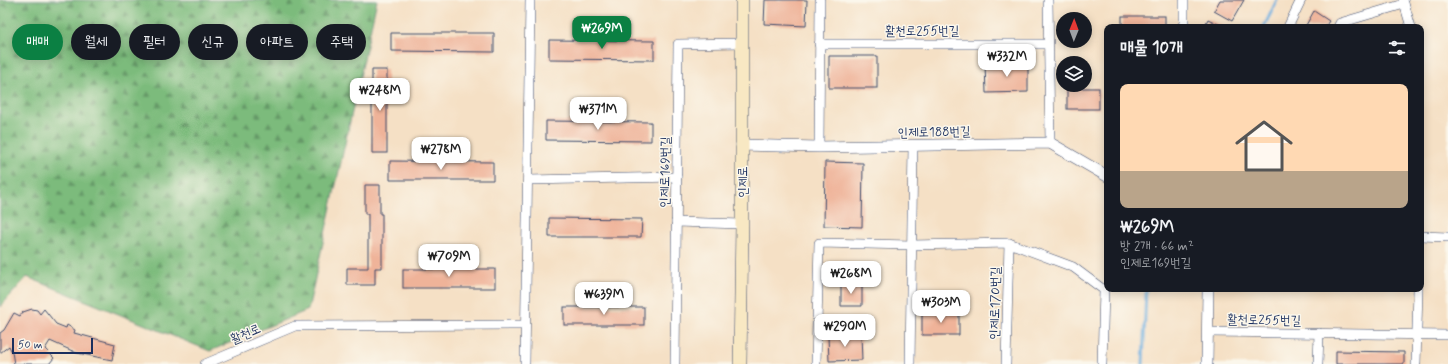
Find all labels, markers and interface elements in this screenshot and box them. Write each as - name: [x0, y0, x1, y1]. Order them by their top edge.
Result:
- north arrow: [1056, 12, 1092, 48]
- map controls: [1056, 12, 1092, 92]
- pin: ₩269M: [574, 16, 630, 50]
- text: ₩269M: [581, 20, 623, 37]
- street label: 활천로255번길: [885, 23, 959, 40]
- chip: 매매: [12, 24, 63, 60]
- chip: 월세: [71, 24, 121, 60]
- chip: 필터: [129, 24, 180, 60]
- chip: 신규: [188, 24, 238, 60]
- chip: 아파트: [246, 24, 308, 60]
- chip: 주택: [316, 24, 366, 60]
- text: 매물 10개: [1120, 37, 1183, 59]
- icon: filters: [1386, 37, 1408, 59]
- pin: ₩332M: [979, 44, 1035, 78]
- text: ₩332M: [987, 48, 1027, 65]
- button: layers: [1056, 56, 1092, 92]
- pin: ₩248M: [352, 78, 408, 112]
- text: ₩248M: [359, 82, 401, 99]
- pin: ₩371M: [570, 97, 626, 131]
- text: ₩371M: [579, 101, 617, 118]
- icon: home: [1228, 110, 1300, 182]
- street label: 인제로188번길: [897, 123, 971, 142]
- street label: 인제로169번길: [656, 136, 675, 208]
- pin: ₩278M: [413, 137, 469, 171]
- text: ₩278M: [420, 141, 462, 158]
- street label: 인제로: [735, 166, 752, 198]
- text: ₩269M: [1120, 216, 1174, 238]
- text: 방 2개 · 66 m²: [1120, 238, 1194, 255]
- pin: ₩709M: [421, 244, 477, 278]
- text: ₩709M: [427, 248, 471, 265]
- text: 인제로169번길: [1120, 255, 1191, 272]
- pin: ₩268M: [823, 261, 879, 295]
- text: ₩268M: [830, 265, 872, 282]
- street label: 인제로170번길: [986, 266, 1005, 340]
- pin: ₩639M: [576, 282, 632, 316]
- text: ₩639M: [584, 286, 624, 303]
- pin: ₩303M: [913, 290, 969, 324]
- text: ₩303M: [921, 294, 961, 311]
- street label: 활천로255번길: [1227, 311, 1301, 330]
- pin: ₩290M: [817, 314, 873, 348]
- text: ₩290M: [823, 318, 867, 335]
- street label: 활천로: [228, 320, 263, 348]
- scale bar: [12, 336, 93, 355]
- text: 50 m: [18, 338, 43, 352]

